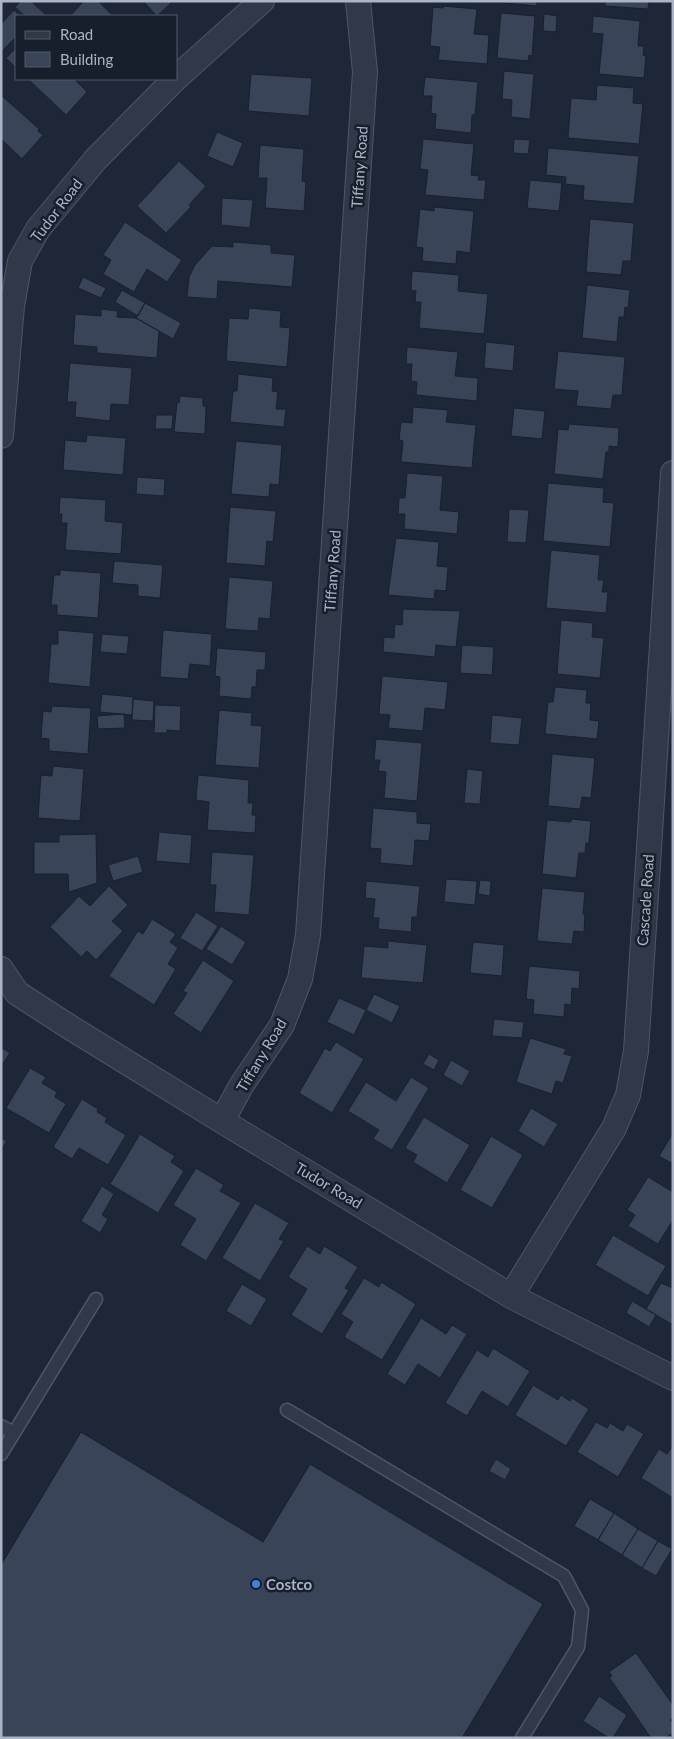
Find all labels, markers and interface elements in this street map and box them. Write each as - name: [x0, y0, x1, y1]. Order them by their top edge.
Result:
- legend: [15, 15, 178, 80]
- text: Road: [60, 25, 93, 43]
- text: Building: [60, 50, 113, 68]
- street label: Tiffany Road: [347, 125, 371, 209]
- street label: Tudor Road: [26, 175, 86, 245]
- street label: Tiffany Road: [320, 529, 344, 613]
- street label: Cascade Road: [633, 853, 657, 947]
- street label: Tiffany Road: [232, 1015, 290, 1095]
- street label: Tudor Road: [292, 1158, 366, 1212]
- place label: Costco: [266, 1575, 313, 1593]
- marker: Costco: [250, 1578, 262, 1590]

